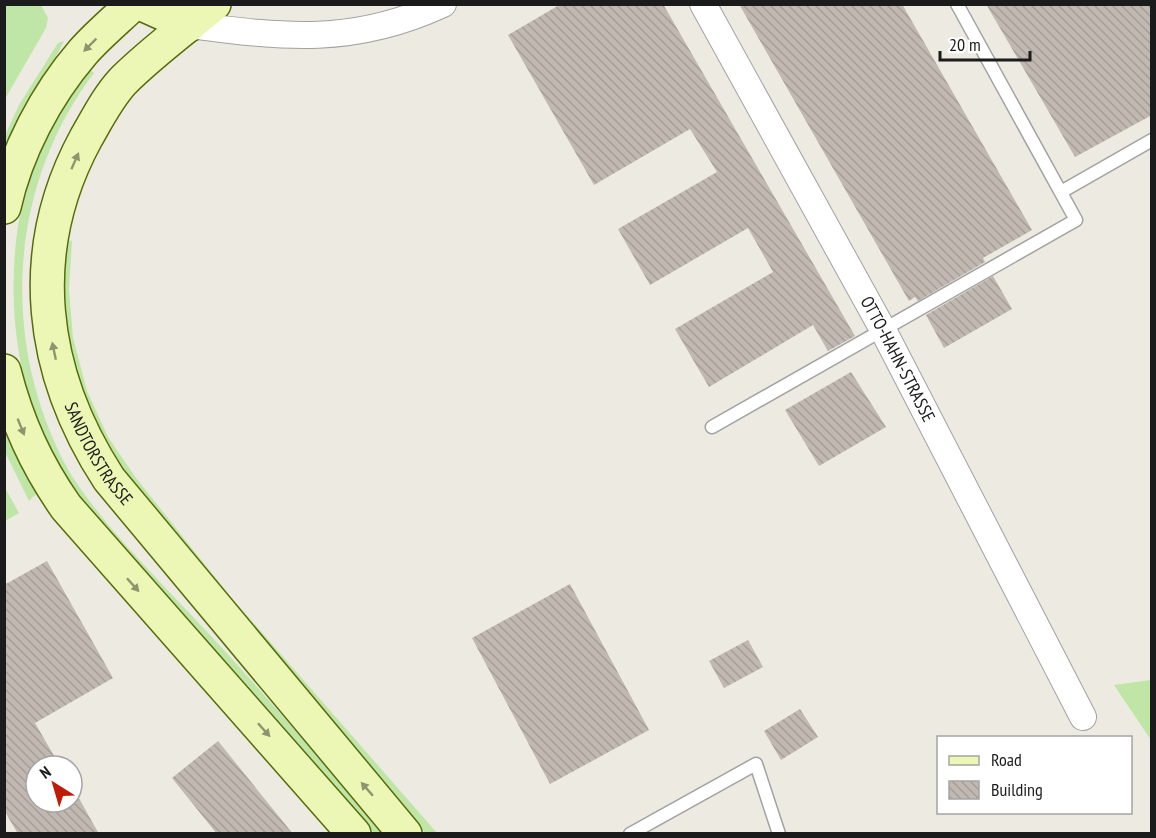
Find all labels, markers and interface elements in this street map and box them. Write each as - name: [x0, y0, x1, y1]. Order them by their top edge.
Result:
- scale bar: [940, 24, 1030, 62]
- text: 20 m: [949, 33, 981, 56]
- one-way arrow: [84, 37, 98, 51]
- one-way arrow: [70, 152, 80, 170]
- street label: OTTO-HAHN-STRASSE: [856, 292, 940, 426]
- one-way arrow: [49, 342, 58, 361]
- street label: SANDTORSTRASSE: [60, 399, 138, 510]
- one-way arrow: [17, 418, 26, 436]
- one-way arrow: [126, 577, 139, 592]
- one-way arrow: [257, 722, 271, 737]
- legend: [937, 736, 1132, 814]
- text: Road: [991, 748, 1022, 771]
- north arrow: [24, 754, 84, 814]
- text: N: [36, 761, 54, 783]
- text: Building: [991, 778, 1043, 801]
- one-way arrow: [361, 782, 374, 797]

